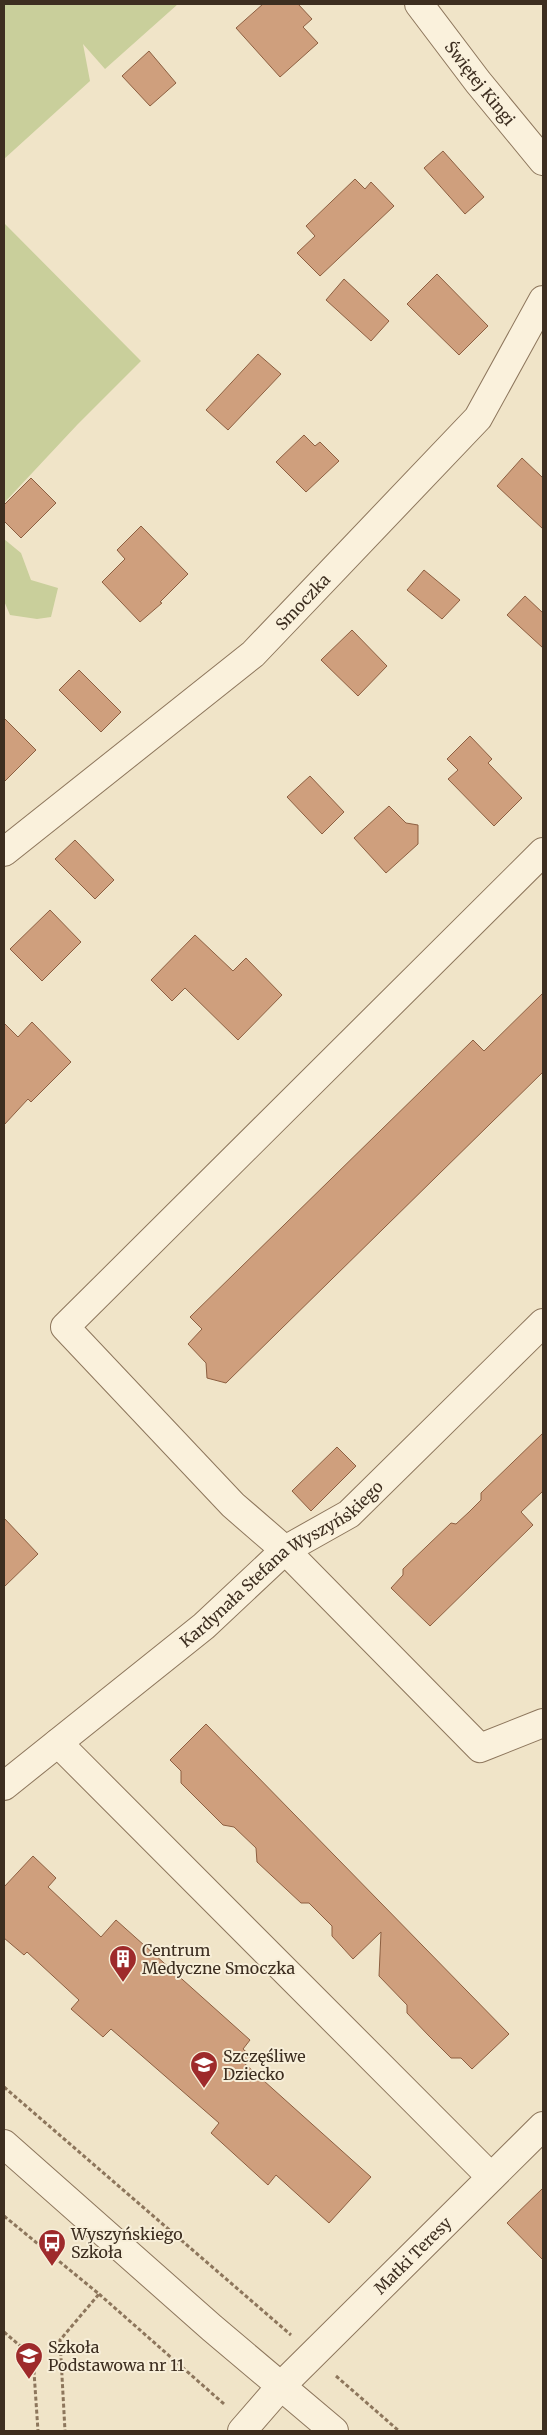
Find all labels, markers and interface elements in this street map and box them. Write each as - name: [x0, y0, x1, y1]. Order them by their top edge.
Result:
- street label: Świętej Kingi: [441, 37, 519, 129]
- street label: Smoczka: [271, 569, 334, 634]
- street label: Kardynała Stefana Wyszyńskiego: [176, 1476, 387, 1651]
- place label: Centrum Medyczne Smoczka: [142, 1940, 295, 1978]
- building icon: Centrum Medyczne Smoczka: [108, 1944, 138, 1983]
- place label: Szczęśliwe Dziecko: [223, 2046, 306, 2084]
- school or university icon: Szczęśliwe Dziecko: [189, 2050, 219, 2089]
- street label: Matki Teresy: [370, 2212, 456, 2298]
- place label: Wyszyńskiego Szkoła: [70, 2224, 183, 2262]
- bus stop icon: Wyszyńskiego Szkoła: [37, 2228, 67, 2267]
- place label: Szkoła Podstawowa nr 11: [48, 2337, 184, 2375]
- school or university icon: Szkoła Podstawowa nr 11: [14, 2341, 44, 2380]

